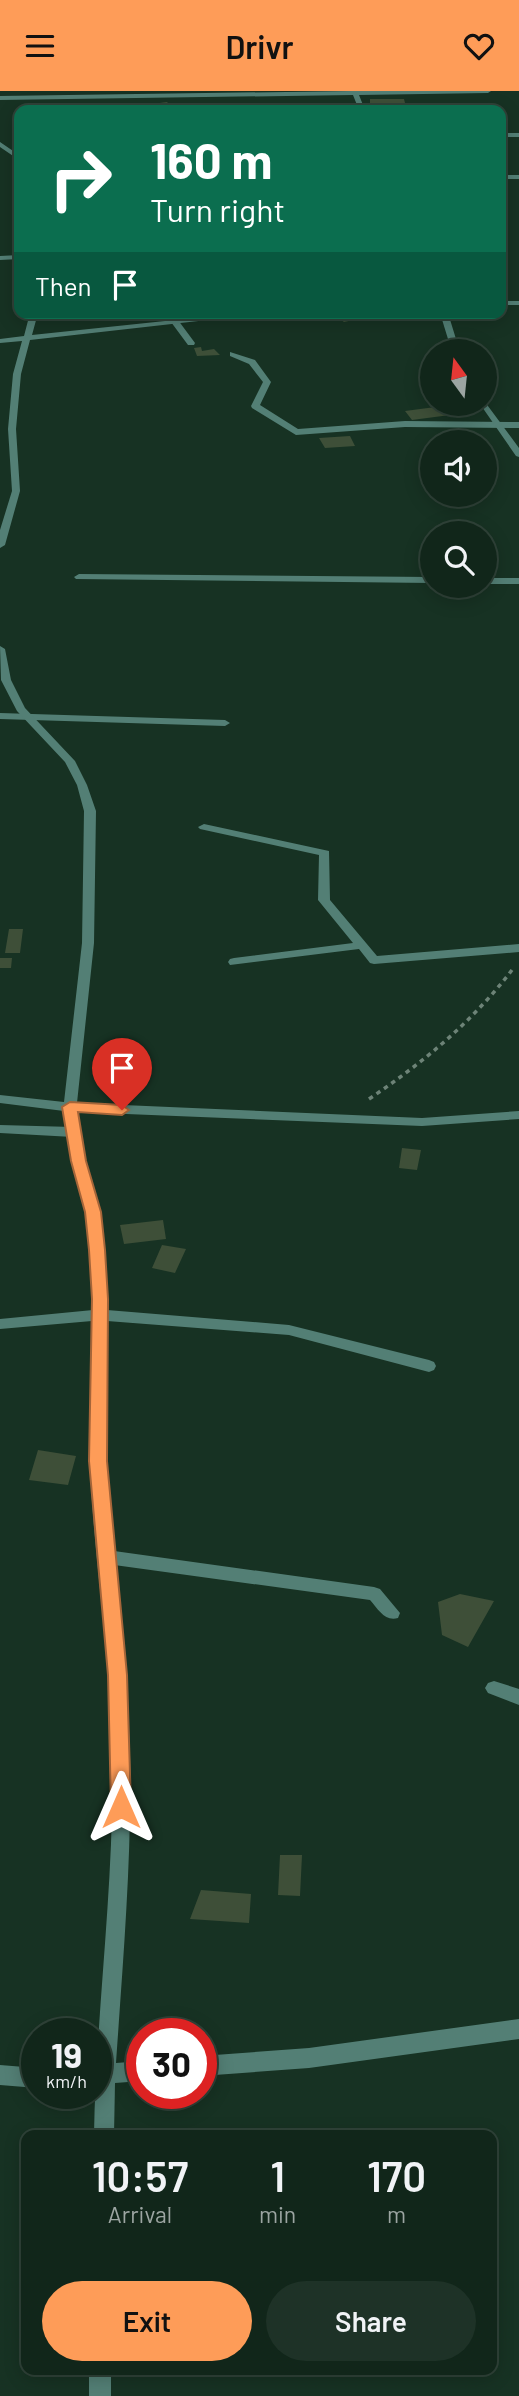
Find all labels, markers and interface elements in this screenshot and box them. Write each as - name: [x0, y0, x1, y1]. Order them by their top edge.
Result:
- icon: menu: [21, 27, 59, 65]
- text: Drivr: [225, 27, 294, 65]
- icon: heart: [460, 27, 498, 65]
- text: 160 m: [150, 130, 272, 189]
- icon: right: [35, 133, 126, 224]
- text: Turn right: [150, 190, 285, 228]
- icon: arrive: [106, 266, 144, 304]
- text: Then: [35, 270, 92, 301]
- north arrow: [420, 339, 497, 417]
- map controls: [420, 339, 497, 598]
- button: sound: [420, 430, 497, 507]
- button: search: [420, 521, 497, 598]
- pin: [92, 1038, 152, 1110]
- icon: arrive: [103, 1049, 141, 1087]
- position arrow: [84, 1770, 158, 1844]
- speed limit sign: 30: [126, 2018, 217, 2109]
- text: 19: [51, 2033, 82, 2075]
- text: km/h: [46, 2070, 87, 2092]
- text: 10:57: [92, 2150, 188, 2200]
- text: 1: [270, 2150, 285, 2200]
- text: 170: [367, 2150, 426, 2200]
- text: Arrival: [108, 2200, 172, 2228]
- text: min: [259, 2200, 296, 2228]
- text: m: [387, 2200, 406, 2228]
- button: Exit: [42, 2281, 252, 2361]
- button: Share: [266, 2281, 476, 2361]

